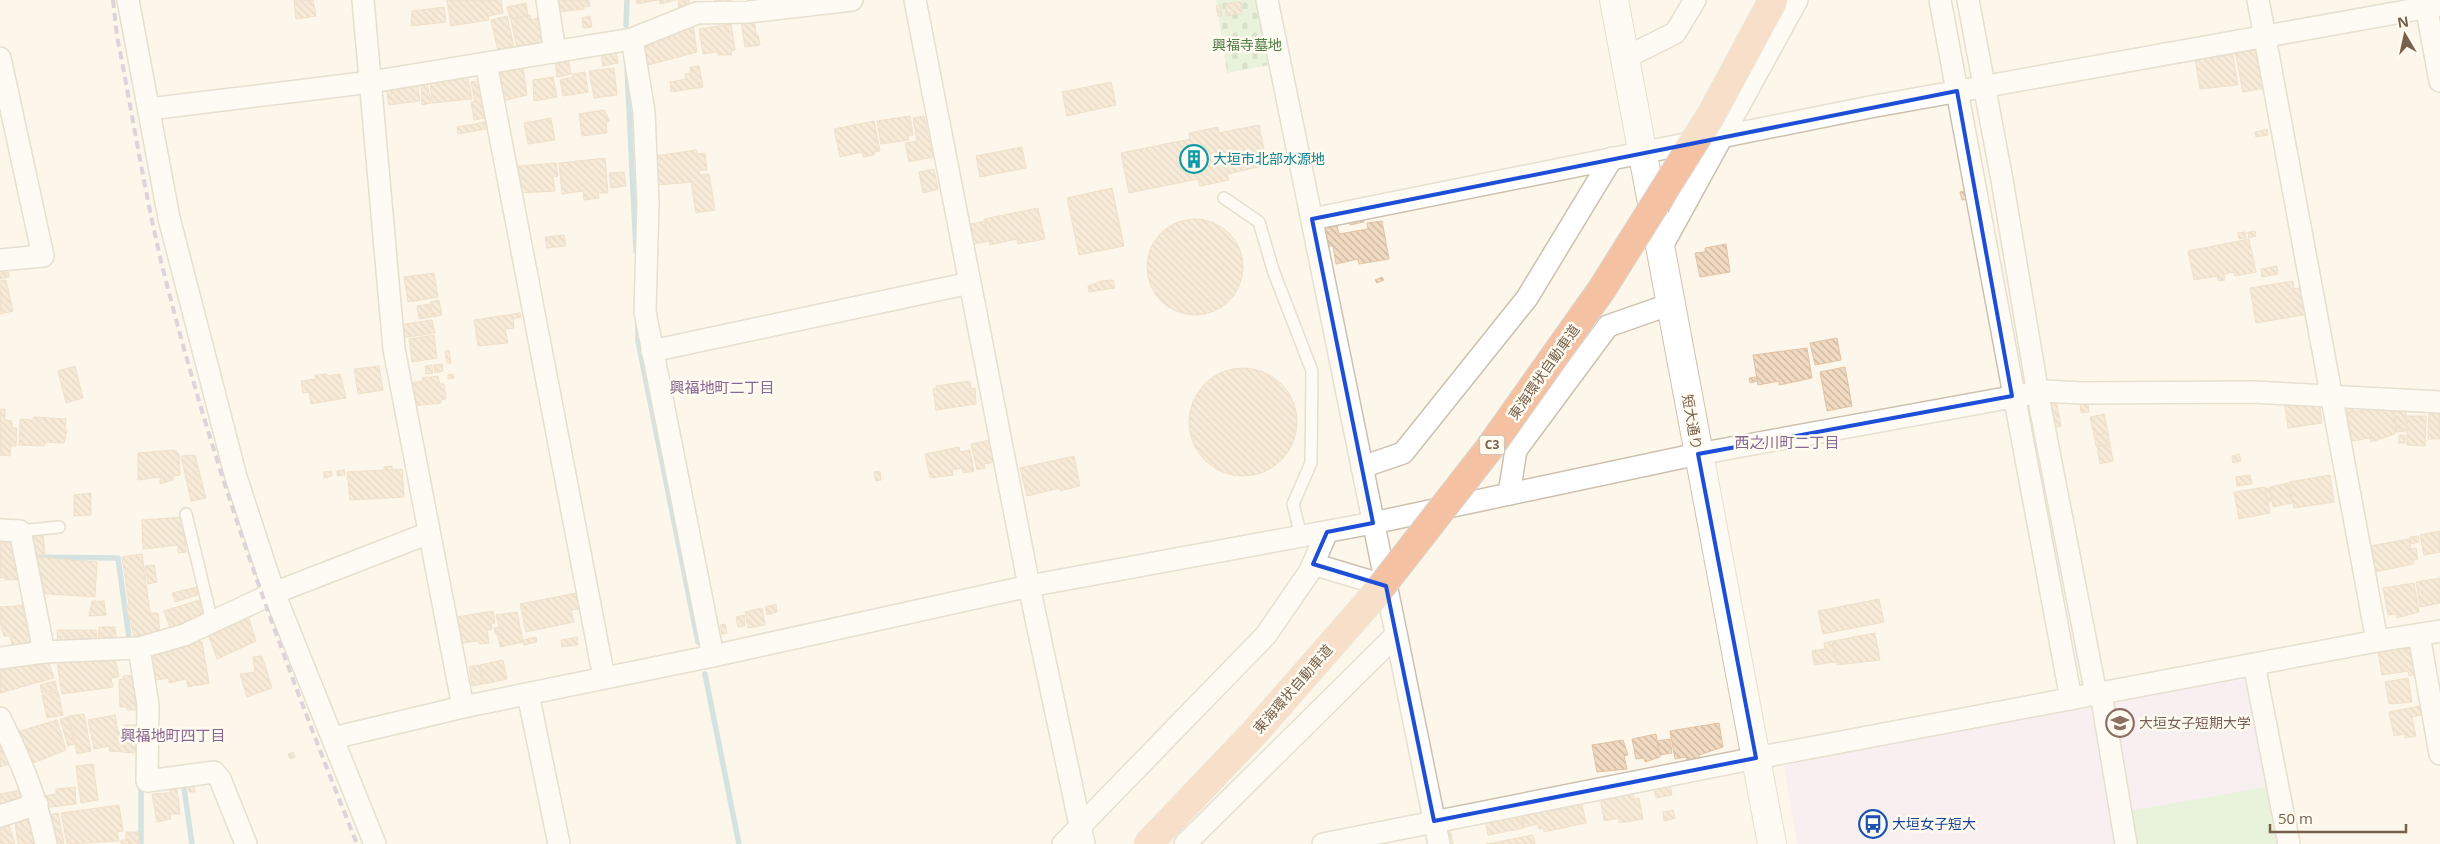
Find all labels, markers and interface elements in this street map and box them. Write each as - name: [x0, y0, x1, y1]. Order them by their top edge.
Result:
- north arrow: [2380, 10, 2430, 60]
- text: N: [2396, 11, 2410, 32]
- park label: 興福寺墓地: [1212, 35, 1282, 54]
- building icon: 大垣市北部水源地: [1179, 144, 1209, 174]
- place label: 大垣市北部水源地: [1213, 149, 1325, 168]
- street label: 東海環状自動車道: [1504, 320, 1583, 423]
- district label: 興福地町二丁目: [669, 377, 775, 397]
- street label: 短大通り: [1678, 393, 1707, 451]
- district label: 西之川町二丁目: [1734, 432, 1840, 452]
- road number: C3: [1480, 436, 1504, 454]
- street label: 東海環状自動車道: [1249, 640, 1337, 737]
- school or university icon: 大垣女子短期大学: [2105, 708, 2135, 738]
- place label: 大垣女子短期大学: [2139, 713, 2251, 732]
- district label: 興福地町四丁目: [120, 725, 226, 745]
- scale bar: [2270, 802, 2406, 834]
- text: 50 m: [2278, 808, 2313, 828]
- bus stop icon: 大垣女子短大: [1858, 809, 1888, 839]
- place label: 大垣女子短大: [1892, 814, 1976, 833]

